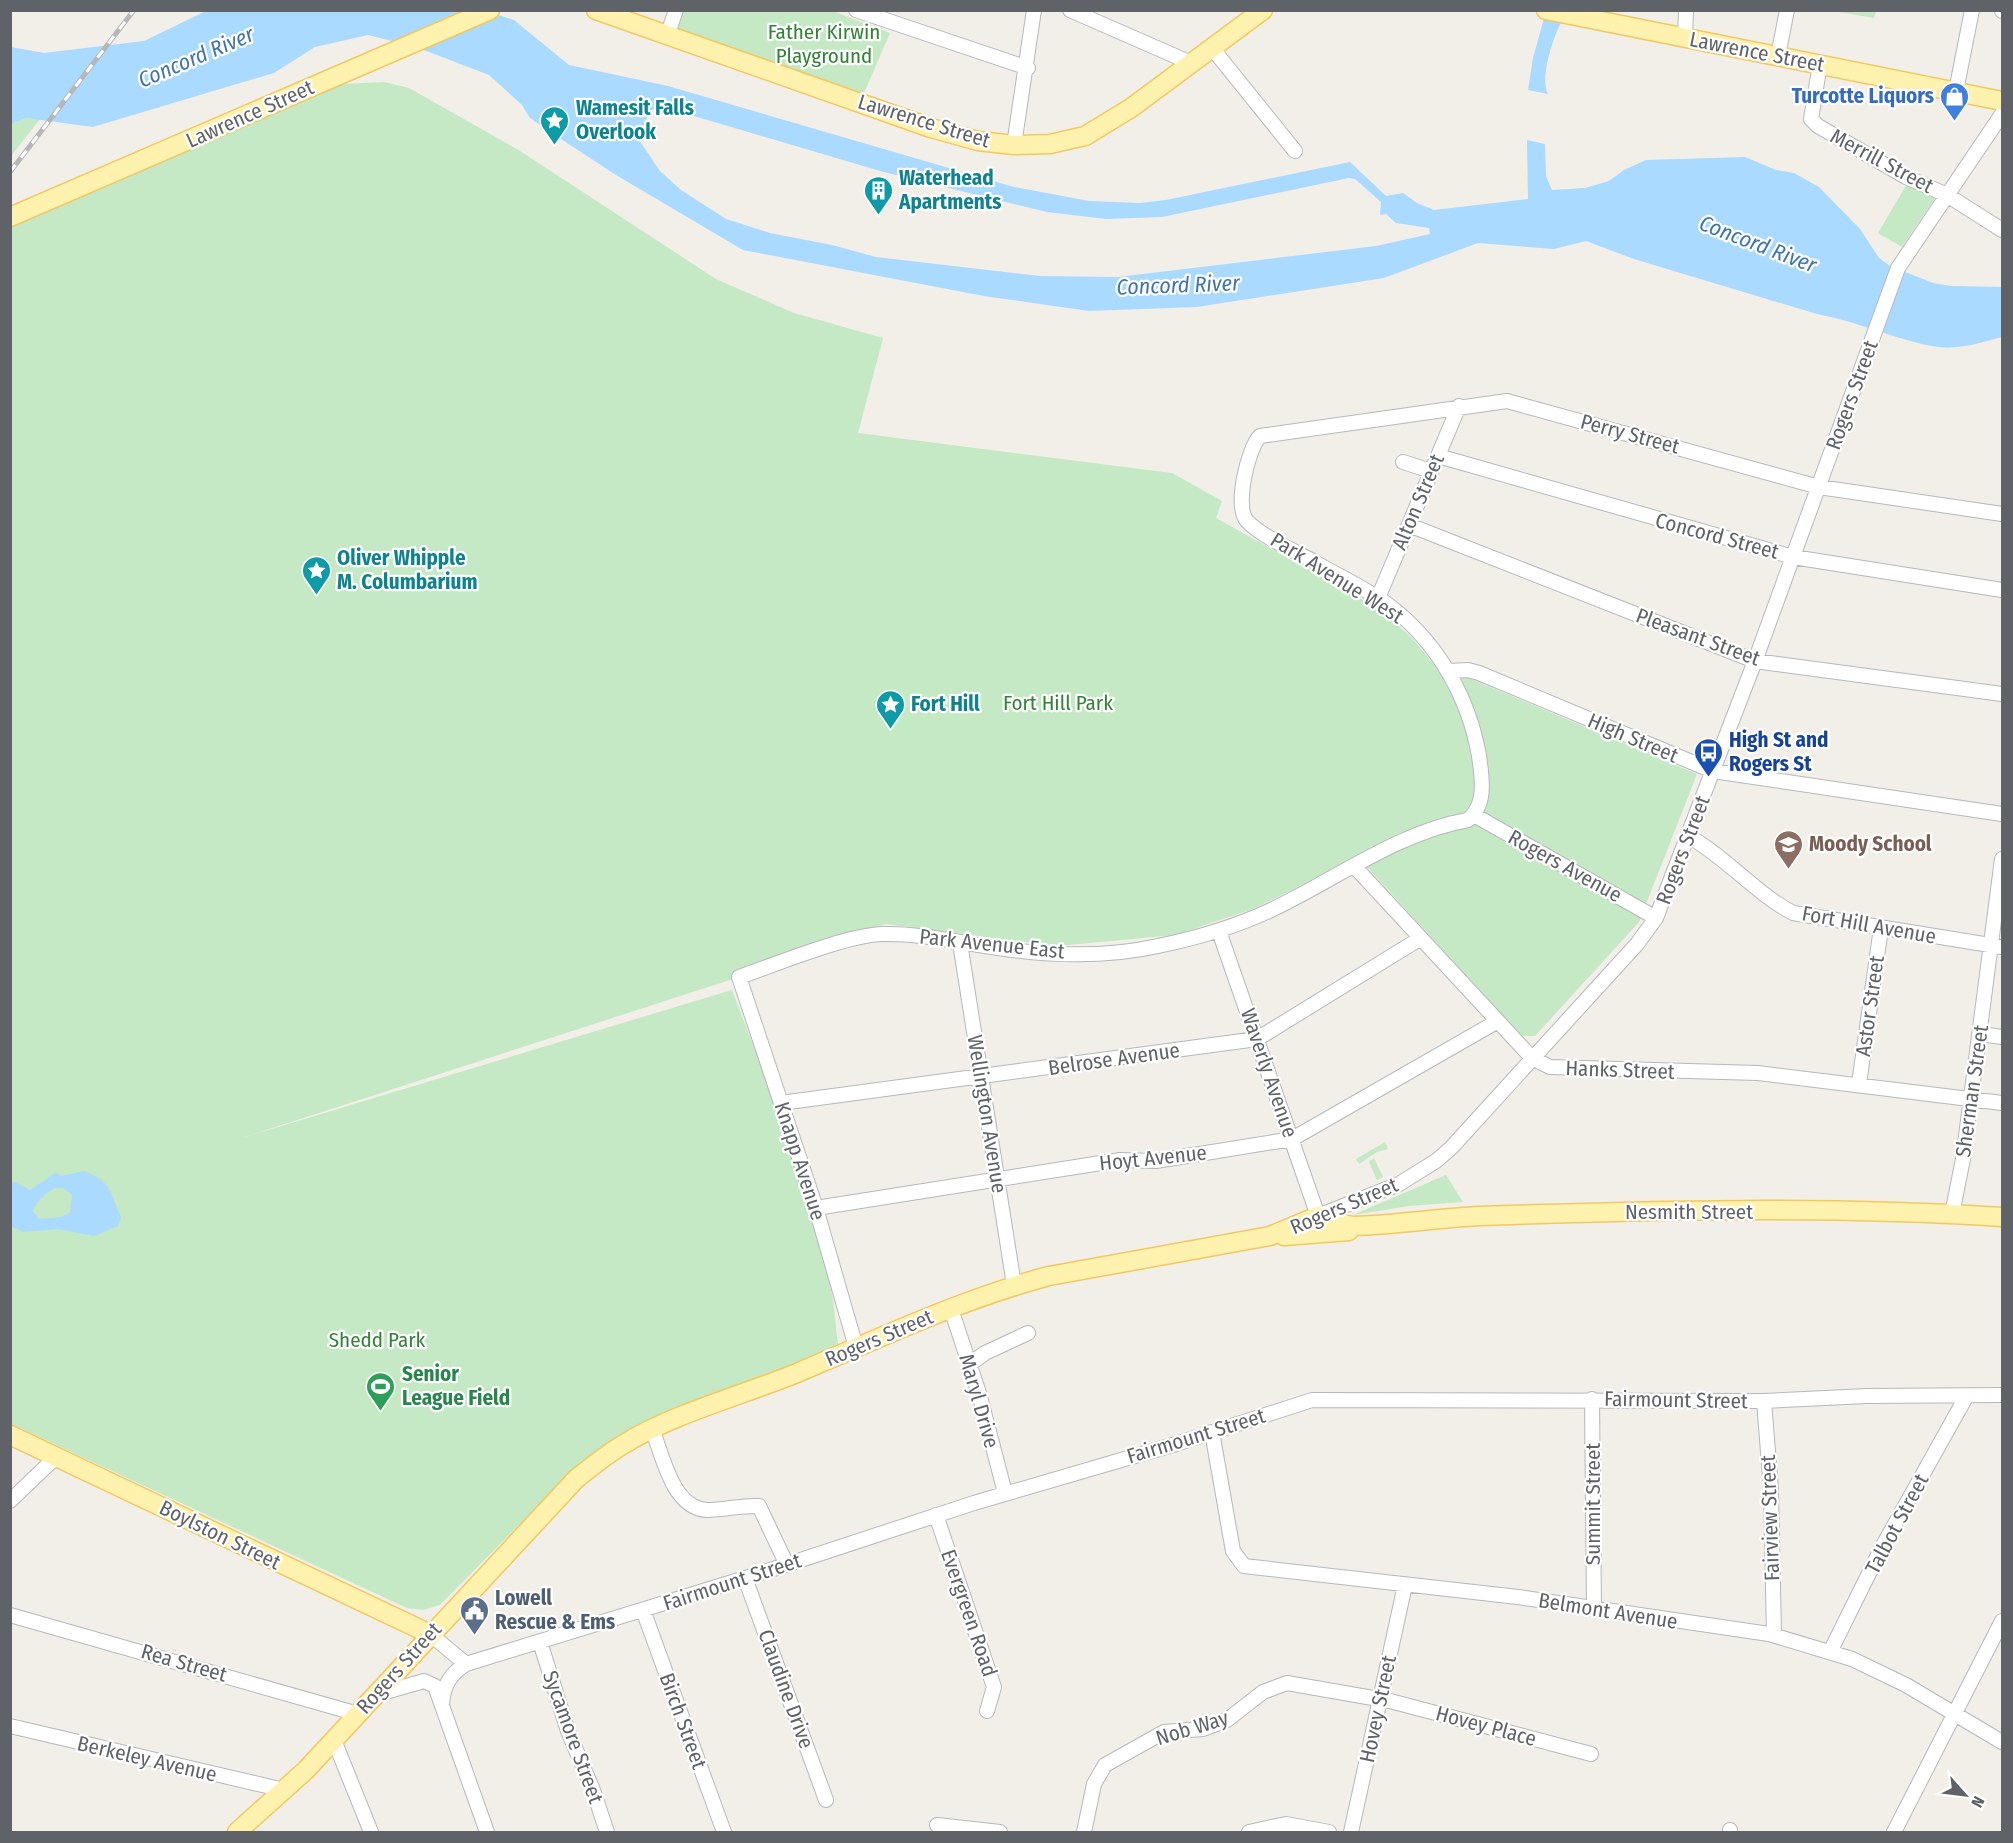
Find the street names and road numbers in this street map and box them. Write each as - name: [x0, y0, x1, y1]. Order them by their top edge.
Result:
- street label: Lawrence Street: [1687, 26, 1827, 78]
- street label: Lawrence Street: [182, 74, 318, 154]
- street label: Lawrence Street: [855, 89, 993, 153]
- street label: Merrill Street: [1826, 123, 1938, 199]
- street label: Rogers Street: [1820, 337, 1884, 453]
- street label: Perry Street: [1578, 408, 1682, 460]
- street label: Alton Street: [1386, 450, 1450, 554]
- street label: Concord Street: [1653, 507, 1782, 565]
- street label: Park Avenue West: [1266, 527, 1408, 629]
- street label: Pleasant Street: [1632, 603, 1764, 672]
- street label: High Street: [1584, 707, 1682, 769]
- street label: Rogers Street: [1650, 792, 1716, 908]
- street label: Rogers Avenue: [1504, 824, 1626, 908]
- street label: Fort Hill Avenue: [1800, 900, 1938, 950]
- street label: Park Avenue East: [918, 923, 1066, 965]
- street label: Astor Street: [1850, 954, 1890, 1058]
- street label: Waverly Avenue: [1235, 1005, 1303, 1141]
- street label: Sherman Street: [1950, 1023, 1994, 1159]
- street label: Wellington Avenue: [962, 1033, 1012, 1195]
- street label: Belrose Avenue: [1047, 1037, 1181, 1081]
- street label: Hanks Street: [1565, 1055, 1675, 1085]
- street label: Knapp Avenue: [769, 1099, 831, 1223]
- street label: Hoyt Avenue: [1098, 1139, 1208, 1177]
- street label: Rogers Street: [1286, 1172, 1402, 1240]
- street label: Nesmith Street: [1625, 1199, 1753, 1225]
- street label: Rogers Street: [821, 1304, 937, 1372]
- street label: Maryl Drive: [953, 1351, 1005, 1451]
- street label: Fairmount Street: [1604, 1386, 1748, 1414]
- street label: Fairmount Street: [1124, 1403, 1269, 1469]
- street label: Summit Street: [1580, 1443, 1606, 1565]
- street label: Fairview Street: [1755, 1454, 1785, 1582]
- street label: Talbot Street: [1860, 1469, 1934, 1579]
- street label: Boylston Street: [155, 1494, 285, 1576]
- street label: Evergreen Road: [935, 1546, 1003, 1680]
- street label: Fairmount Street: [660, 1547, 804, 1617]
- street label: Belmont Avenue: [1537, 1587, 1679, 1635]
- street label: Rogers Street: [351, 1617, 447, 1719]
- street label: Claudine Drive: [752, 1626, 820, 1752]
- street label: Rea Street: [138, 1638, 230, 1688]
- street label: Hovey Street: [1354, 1653, 1402, 1765]
- street label: Sycamore Street: [537, 1667, 609, 1807]
- street label: Birch Street: [654, 1669, 712, 1773]
- street label: Hovey Place: [1433, 1700, 1539, 1752]
- street label: Nob Way: [1153, 1705, 1232, 1751]
- street label: Berkeley Avenue: [75, 1730, 219, 1788]

